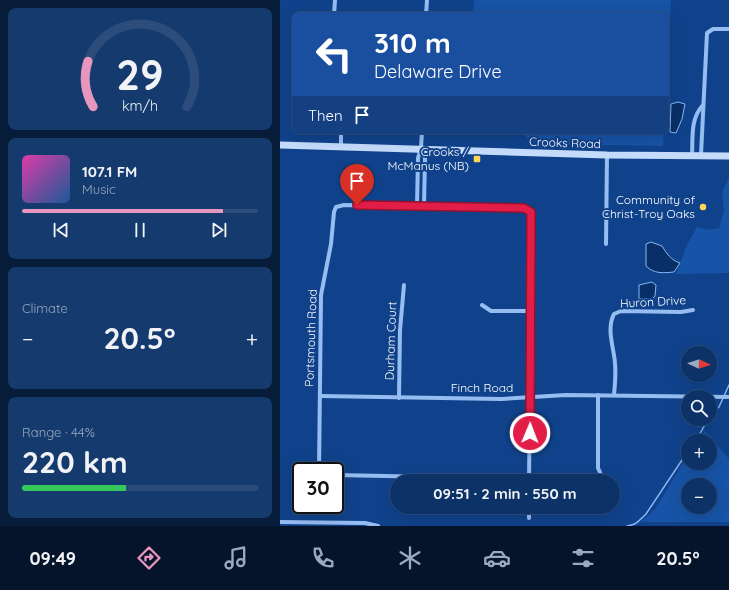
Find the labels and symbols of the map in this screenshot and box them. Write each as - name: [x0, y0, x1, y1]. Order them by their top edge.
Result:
- street label: Crooks Road: [529, 134, 601, 151]
- place label: Crooks / McManus (NB): [387, 144, 470, 173]
- marker: Crooks / McManus (NB): [472, 154, 482, 164]
- pin: [340, 164, 374, 205]
- place label: Community of Christ-Troy Oaks: [602, 192, 696, 221]
- marker: Community of Christ-Troy Oaks: [698, 202, 708, 212]
- street label: Portsmouth Road: [301, 289, 320, 387]
- street label: Huron Drive: [620, 292, 687, 311]
- street label: Durham Court: [382, 301, 399, 381]
- north arrow: [681, 346, 717, 382]
- street label: Finch Road: [451, 380, 513, 395]
- position arrow: [509, 412, 551, 454]
- speed limit sign: 30: [292, 462, 344, 514]

